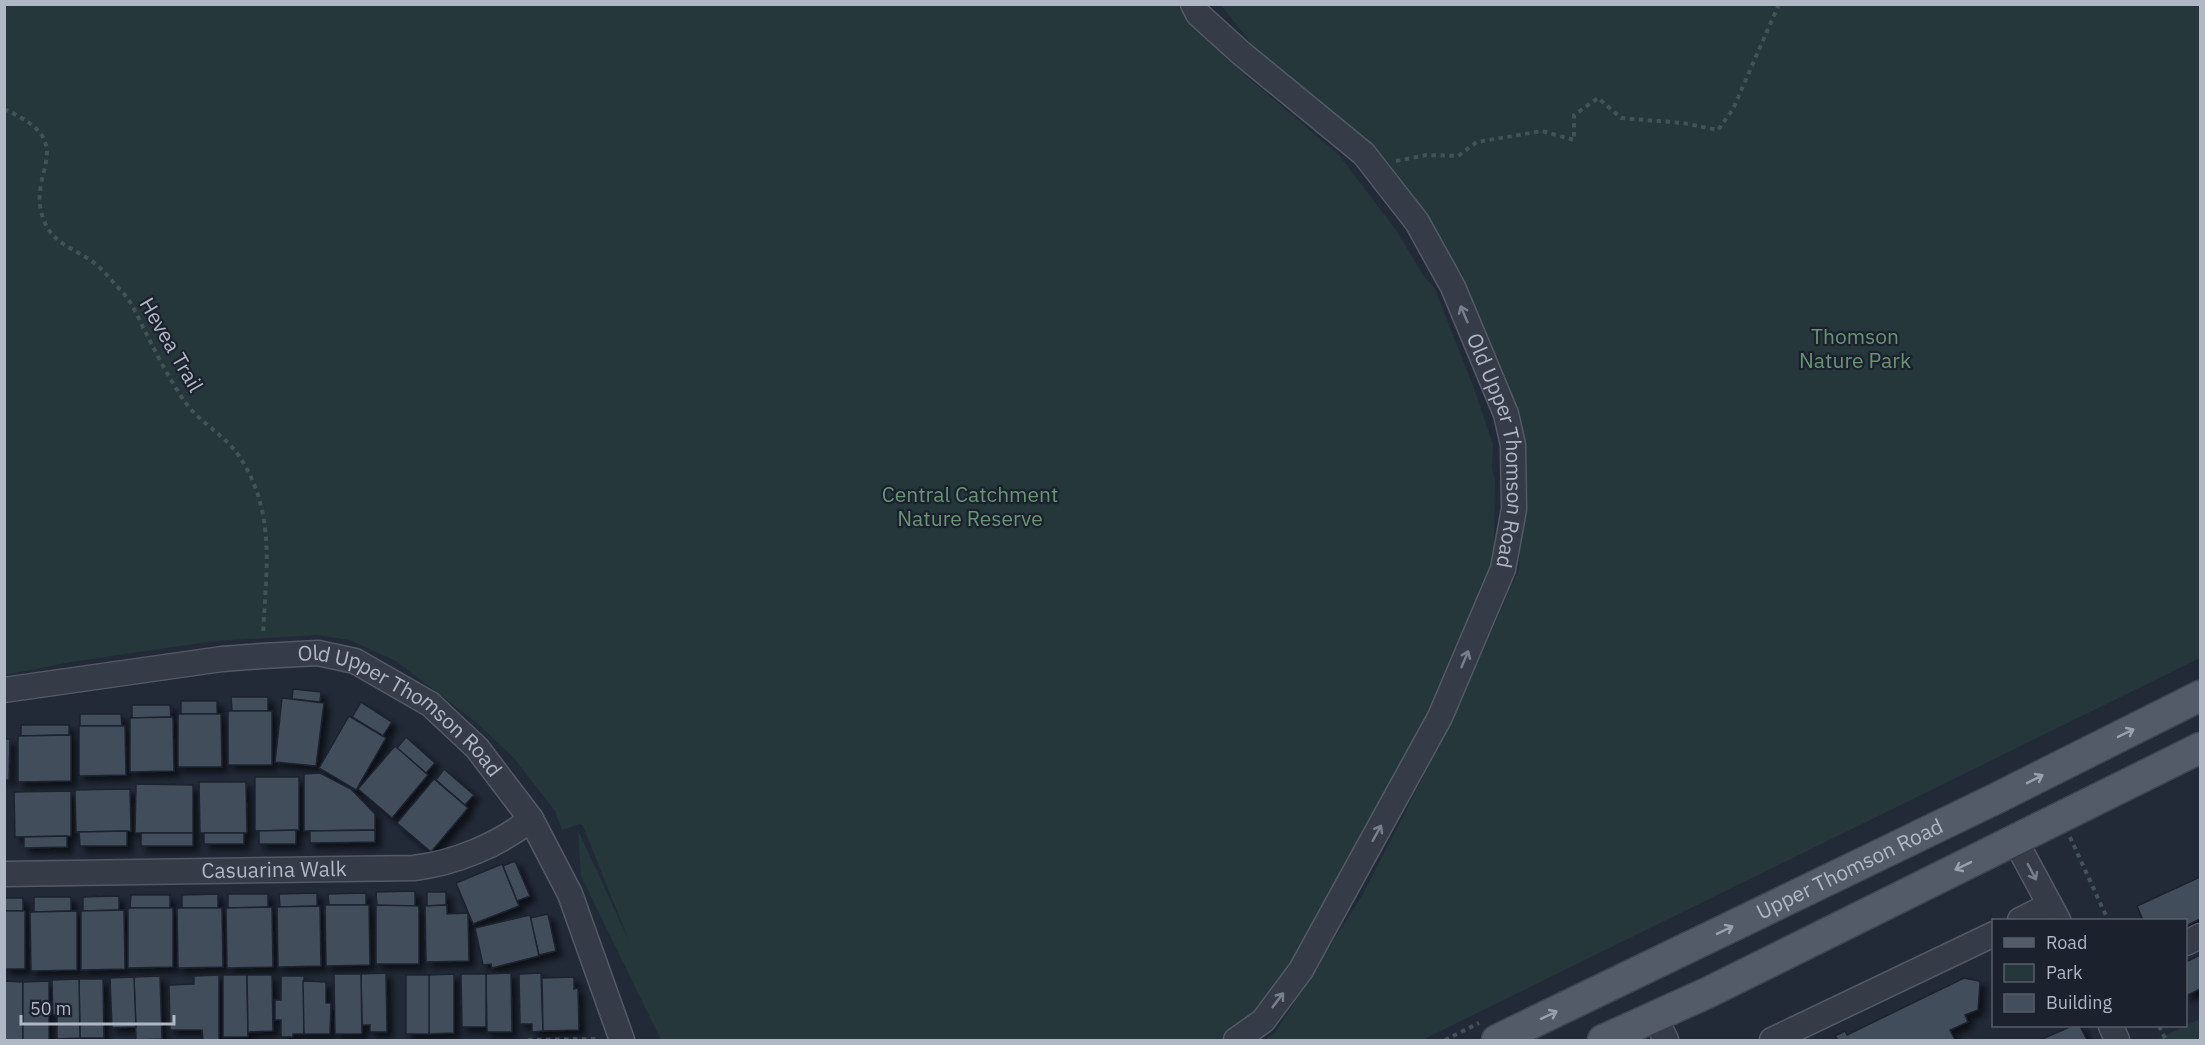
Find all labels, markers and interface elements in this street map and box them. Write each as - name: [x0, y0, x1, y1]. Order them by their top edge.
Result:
- street label: Hevea Trail: [134, 292, 210, 397]
- one-way arrow: [1458, 305, 1469, 323]
- park label: Thomson Nature Park: [1799, 322, 1911, 374]
- street label: Old Upper Thomson Road: [1461, 328, 1530, 570]
- park label: Central Catchment Nature Reserve: [882, 480, 1058, 532]
- street label: Old Upper Thomson Road: [297, 638, 509, 782]
- one-way arrow: [1460, 650, 1471, 668]
- one-way arrow: [2117, 726, 2135, 738]
- one-way arrow: [2025, 773, 2043, 784]
- street label: Upper Thomson Road: [1751, 811, 1947, 925]
- one-way arrow: [1372, 824, 1383, 842]
- street label: Casuarina Walk: [201, 854, 347, 884]
- one-way arrow: [1954, 860, 1972, 872]
- one-way arrow: [2027, 863, 2039, 881]
- legend: [1992, 919, 2187, 1027]
- one-way arrow: [1715, 923, 1733, 935]
- text: Road: [2046, 931, 2087, 954]
- text: Park: [2046, 961, 2083, 984]
- scale bar: [21, 988, 174, 1026]
- text: Building: [2046, 991, 2113, 1014]
- one-way arrow: [1272, 993, 1285, 1009]
- text: 50 m: [30, 997, 72, 1020]
- one-way arrow: [1540, 1009, 1558, 1021]

